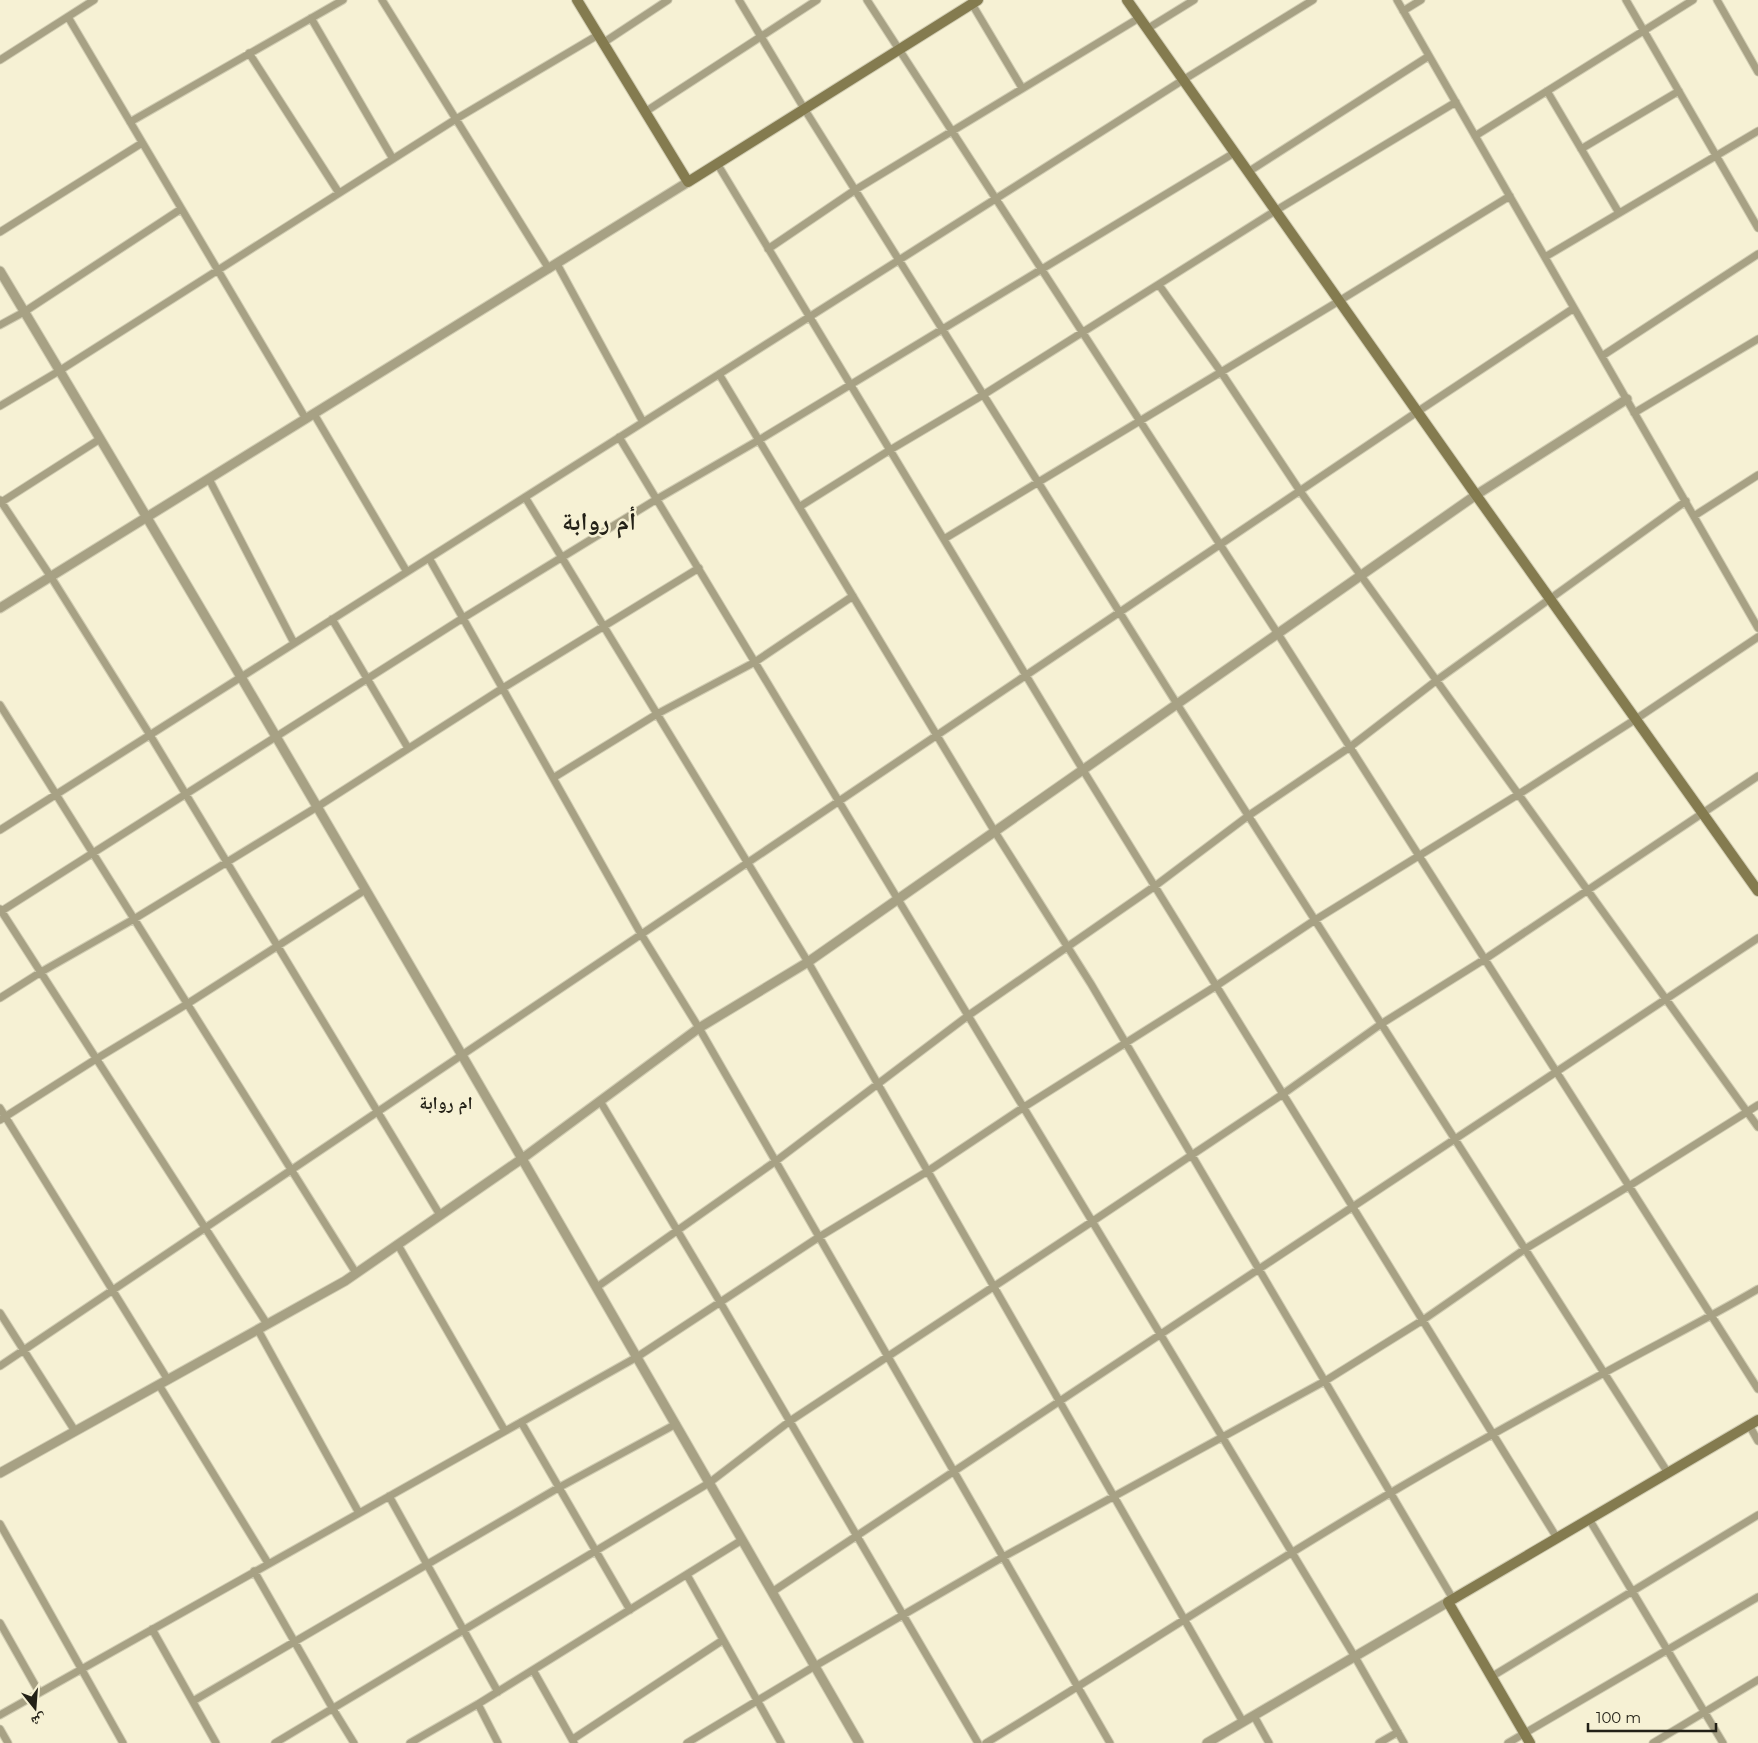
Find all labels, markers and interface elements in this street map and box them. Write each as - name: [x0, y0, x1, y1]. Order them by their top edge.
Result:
- district label: أم روابة: [562, 506, 636, 539]
- district label: ام روابة: [419, 1092, 473, 1115]
- north arrow: [10, 1683, 60, 1733]
- scale bar: [1588, 1700, 1716, 1732]
- text: 100 m: [1596, 1708, 1641, 1727]
- text: ش: [29, 1710, 49, 1731]

